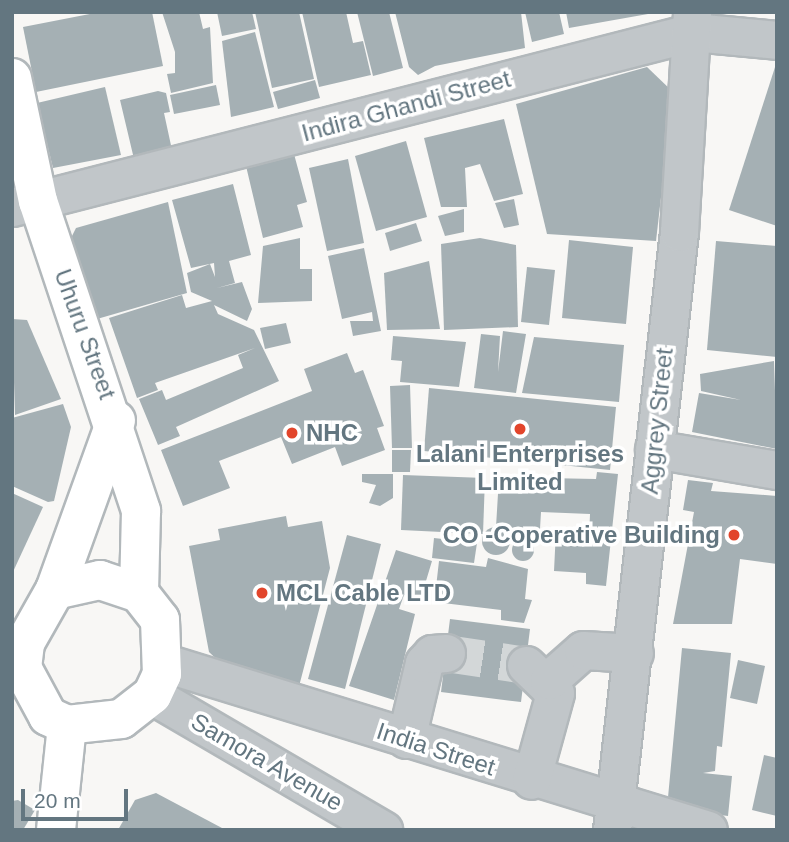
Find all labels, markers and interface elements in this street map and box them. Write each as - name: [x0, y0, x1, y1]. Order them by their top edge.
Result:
- street label: Indira Ghandi Street: [299, 64, 513, 148]
- street label: Uhuru Street: [48, 265, 122, 403]
- street label: Aggrey Street: [635, 347, 679, 495]
- place label: NHC: [306, 419, 358, 447]
- marker: Lalani Enterprises Limited: [512, 421, 528, 437]
- marker: NHC: [284, 425, 300, 441]
- place label: Lalani Enterprises Limited: [416, 440, 624, 496]
- place label: CO -Coperative Building: [443, 521, 720, 549]
- marker: CO -Coperative Building: [726, 527, 742, 543]
- place label: MCL Cable LTD: [276, 579, 452, 607]
- marker: MCL Cable LTD: [254, 585, 270, 601]
- street label: Samora Avenue: [185, 707, 349, 817]
- street label: India Street: [373, 716, 499, 782]
- scale bar: [24, 776, 131, 820]
- text: 20 m: [34, 789, 81, 812]

